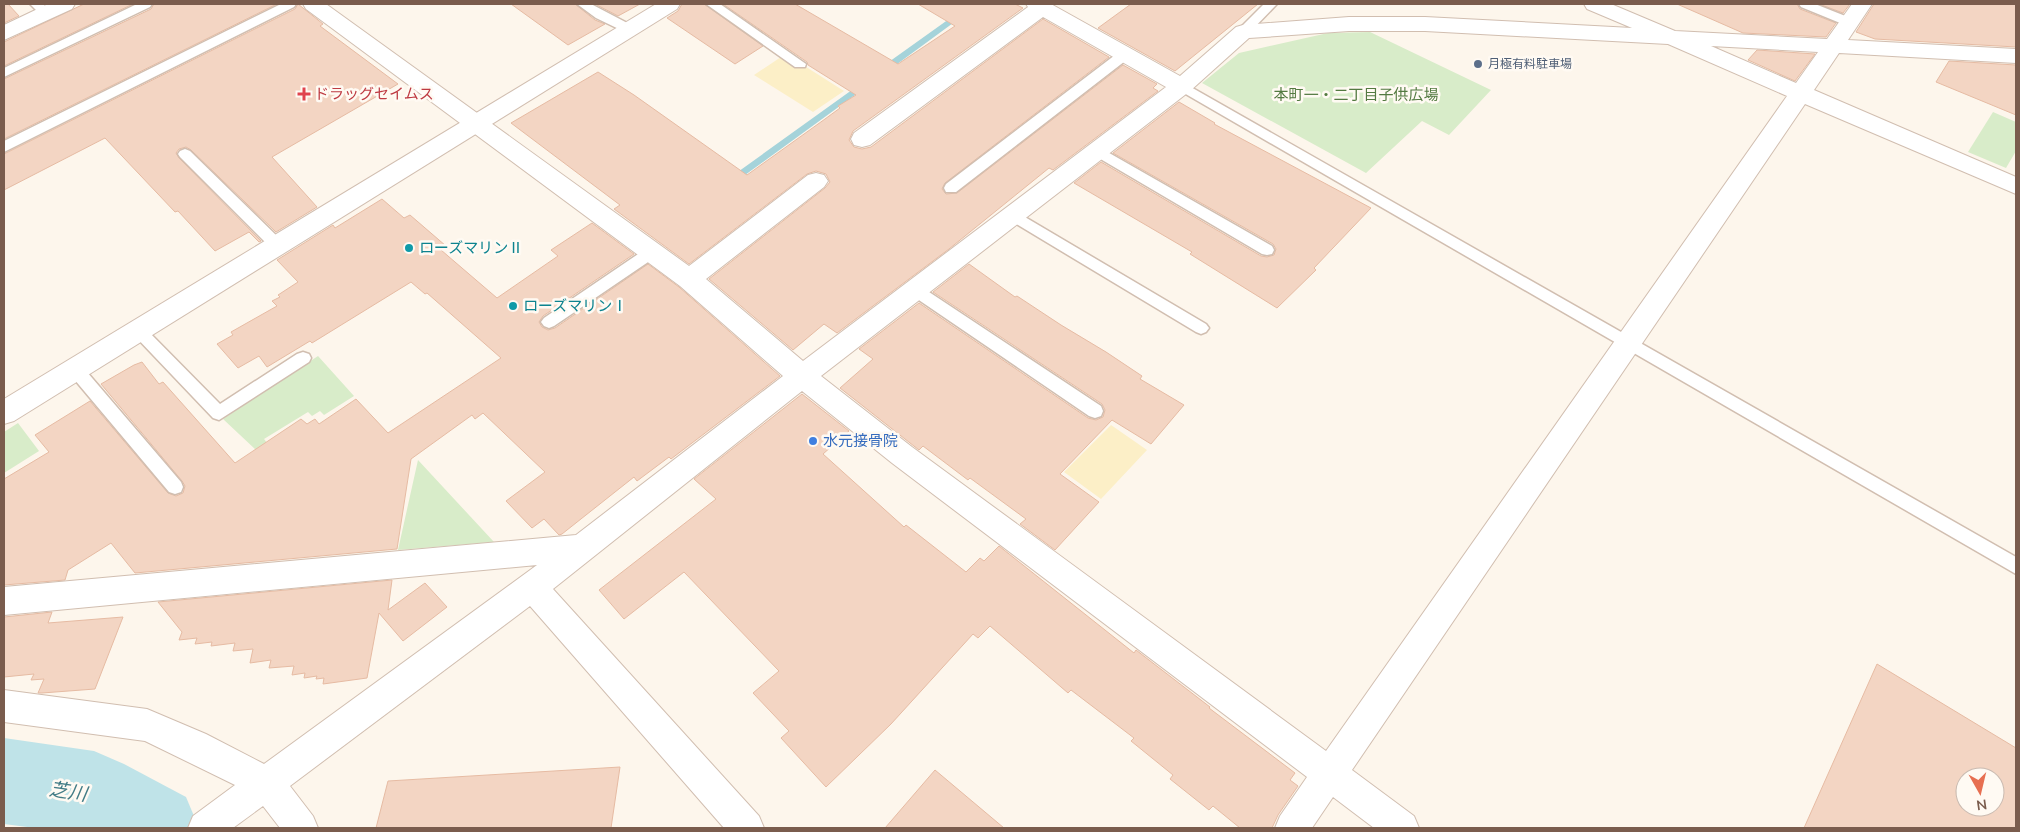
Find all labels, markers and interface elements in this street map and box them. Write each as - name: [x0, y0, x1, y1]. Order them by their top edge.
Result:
- place label: 月極有料駐車場: [1488, 56, 1572, 71]
- marker: 月極有料駐車場: [1472, 58, 1484, 70]
- place label: ドラッグセイムス: [314, 84, 434, 103]
- park label: 本町一・二丁目子供広場: [1273, 85, 1439, 104]
- marker: ドラッグセイムス: [298, 88, 310, 100]
- place label: ローズマリンⅡ: [419, 238, 523, 257]
- marker: ローズマリンⅡ: [403, 242, 415, 254]
- place label: ローズマリンⅠ: [523, 296, 627, 315]
- marker: ローズマリンⅠ: [507, 300, 519, 312]
- place label: 水元接骨院: [823, 431, 898, 450]
- marker: 水元接骨院: [807, 435, 819, 447]
- north arrow: [1955, 767, 2005, 817]
- water label: 芝川: [47, 776, 91, 806]
- text: N: [1975, 795, 1988, 815]

